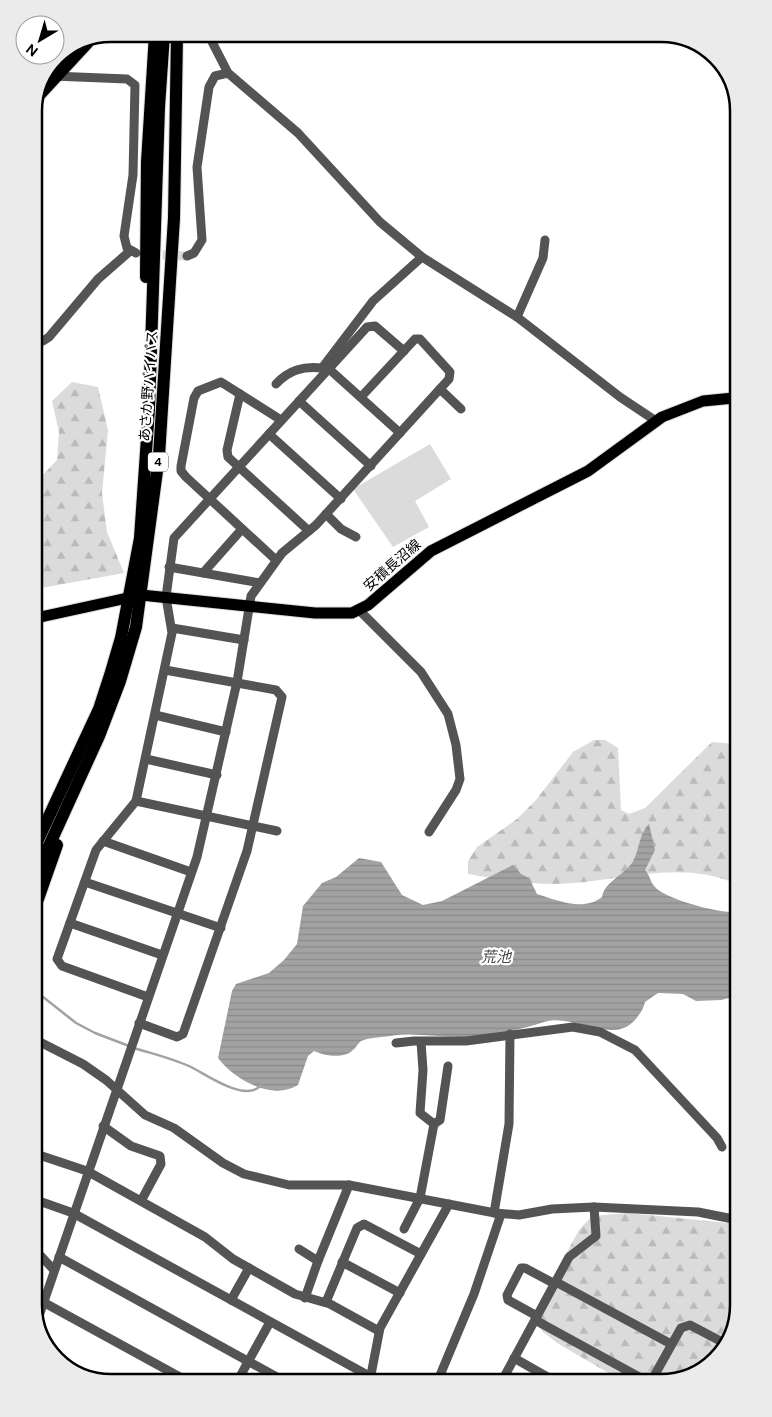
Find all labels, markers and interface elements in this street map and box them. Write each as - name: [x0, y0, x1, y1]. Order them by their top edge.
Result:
- north arrow: [15, 15, 65, 65]
- text: N: [22, 40, 42, 60]
- street label: あさか野バイパス: [135, 330, 161, 442]
- road number: 4: [148, 452, 168, 472]
- street label: 安積長沼線: [360, 535, 424, 595]
- water label: 荒池: [481, 947, 513, 967]

